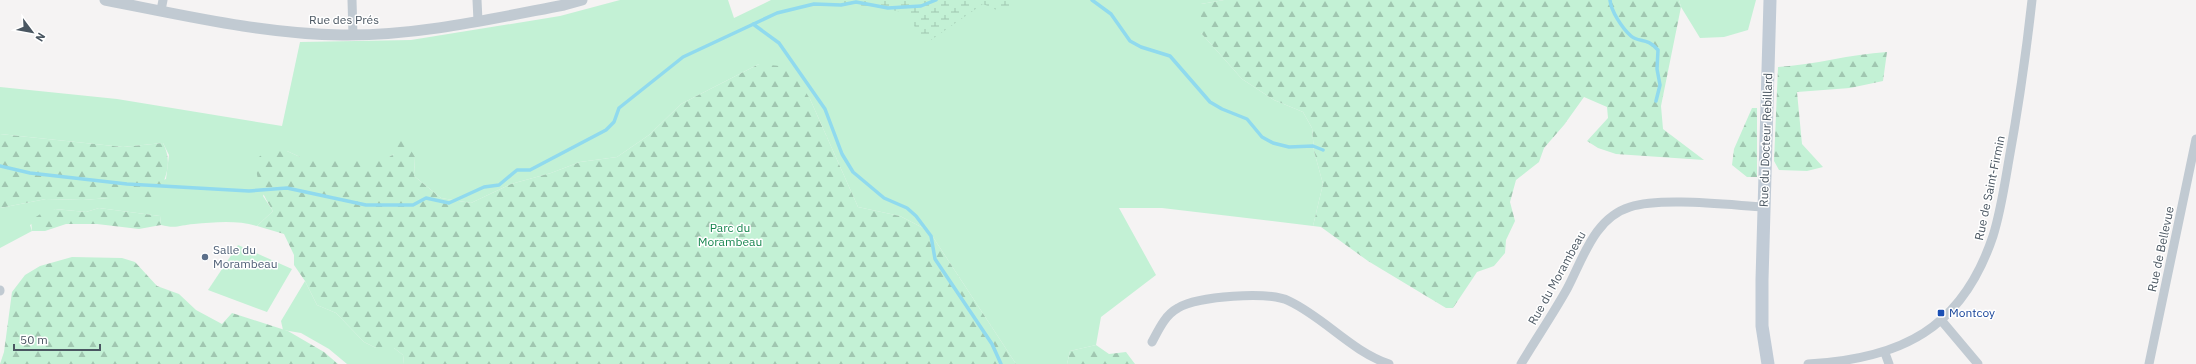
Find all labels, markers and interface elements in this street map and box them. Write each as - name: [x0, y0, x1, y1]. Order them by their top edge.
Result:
- north arrow: [12, 12, 52, 52]
- street label: Rue des Prés: [309, 12, 379, 27]
- text: N: [32, 30, 49, 44]
- street label: Rue du Docteur Rebillard: [1756, 73, 1775, 207]
- street label: Rue de Saint-Firmin: [1971, 134, 2008, 242]
- street label: Rue de Bellevue: [2144, 204, 2177, 293]
- park label: Parc du Morambeau: [698, 220, 762, 249]
- street label: Rue du Morambeau: [1525, 228, 1589, 327]
- place label: Salle du Morambeau: [213, 242, 277, 271]
- marker: Salle du Morambeau: [200, 252, 210, 262]
- place label: Montcoy: [1949, 305, 1995, 320]
- marker: Montcoy: [1936, 308, 1946, 318]
- scale bar: [14, 326, 100, 352]
- text: 50 m: [20, 332, 48, 347]

